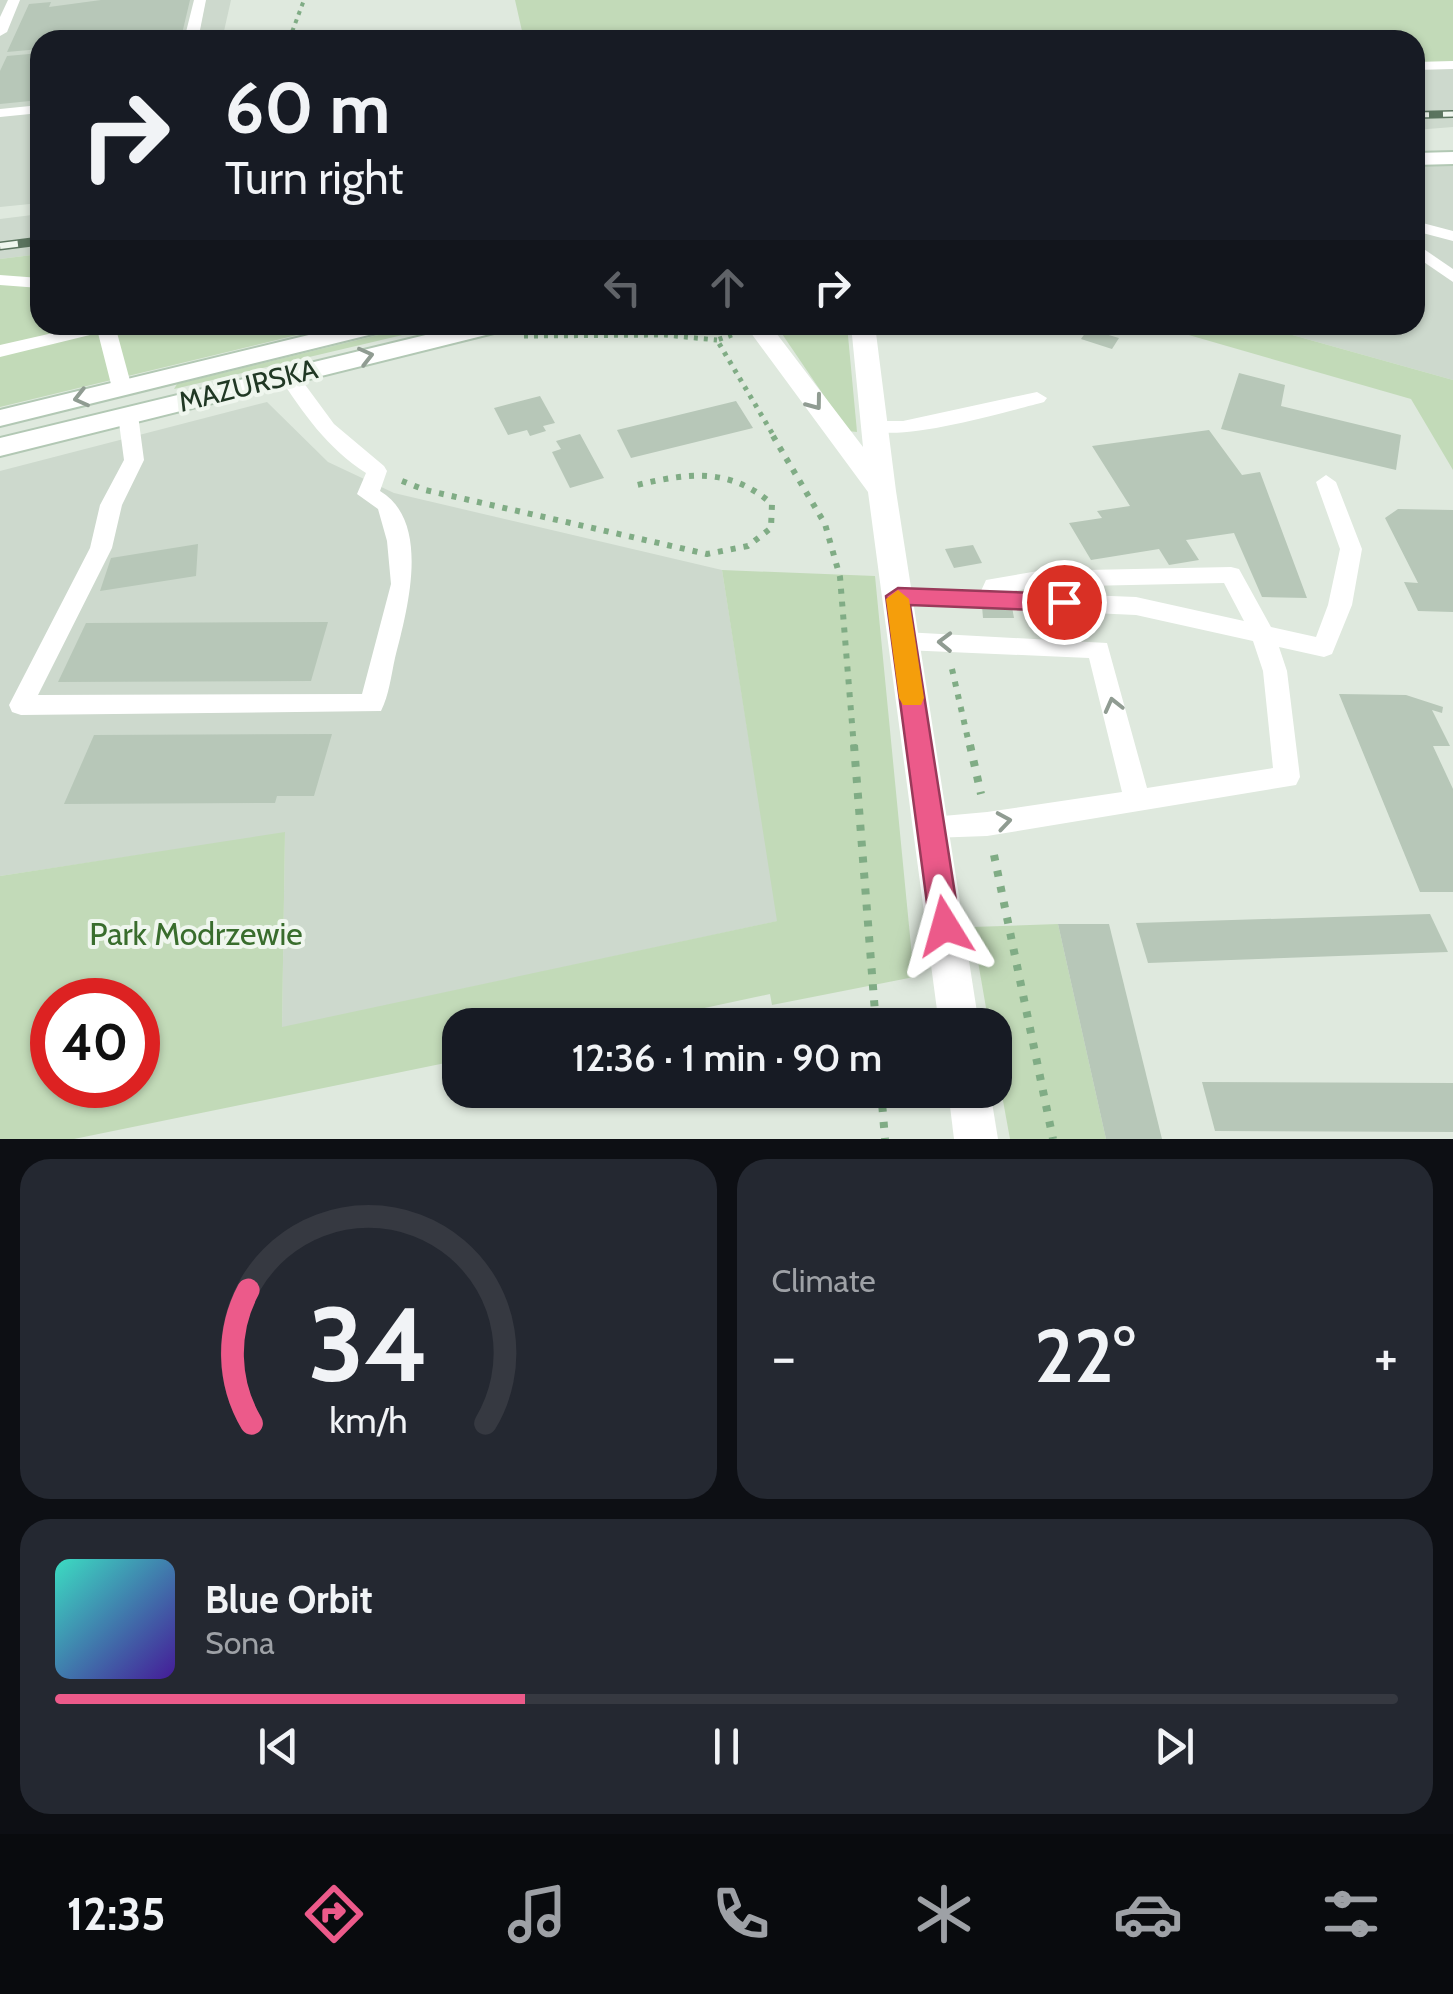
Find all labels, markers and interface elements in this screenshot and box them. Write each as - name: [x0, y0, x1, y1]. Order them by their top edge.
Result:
- text: 60 m: [225, 65, 390, 151]
- icon: right: [60, 70, 190, 200]
- text: Turn right: [225, 151, 404, 205]
- icon: left: [595, 260, 650, 315]
- icon: ahead: [700, 260, 755, 315]
- icon: right: [805, 260, 860, 315]
- one-way arrow: [357, 346, 374, 367]
- street label: MAZURSKA: [175, 351, 322, 419]
- one-way arrow: [73, 386, 90, 407]
- one-way arrow: [804, 392, 821, 410]
- pin: [1022, 560, 1107, 645]
- icon: arrive: [1037, 575, 1092, 630]
- one-way arrow: [936, 631, 952, 653]
- one-way arrow: [1104, 697, 1125, 714]
- one-way arrow: [996, 812, 1012, 833]
- position arrow: [893, 874, 997, 978]
- park label: Park Modrzewie: [89, 914, 303, 953]
- speed limit sign: 40: [30, 978, 160, 1108]
- text: 12:36 · 1 min · 90 m: [572, 1034, 882, 1081]
- text: Climate: [772, 1261, 876, 1300]
- text: 34: [308, 1281, 429, 1407]
- text: 22°: [1034, 1310, 1135, 1401]
- text: −: [772, 1323, 796, 1390]
- text: +: [1374, 1323, 1398, 1390]
- text: km/h: [329, 1399, 407, 1442]
- text: Blue Orbit: [205, 1576, 373, 1623]
- text: Sona: [205, 1623, 275, 1662]
- icon: previous: [251, 1719, 306, 1774]
- icon: pause: [699, 1719, 754, 1774]
- icon: next: [1147, 1719, 1202, 1774]
- icon: directions: [299, 1879, 369, 1949]
- icon: music: [502, 1879, 572, 1949]
- icon: phone: [706, 1879, 776, 1949]
- icon: climate: [909, 1879, 979, 1949]
- icon: car: [1113, 1879, 1183, 1949]
- icon: filters: [1316, 1879, 1386, 1949]
- text: 12:35: [67, 1887, 166, 1941]

